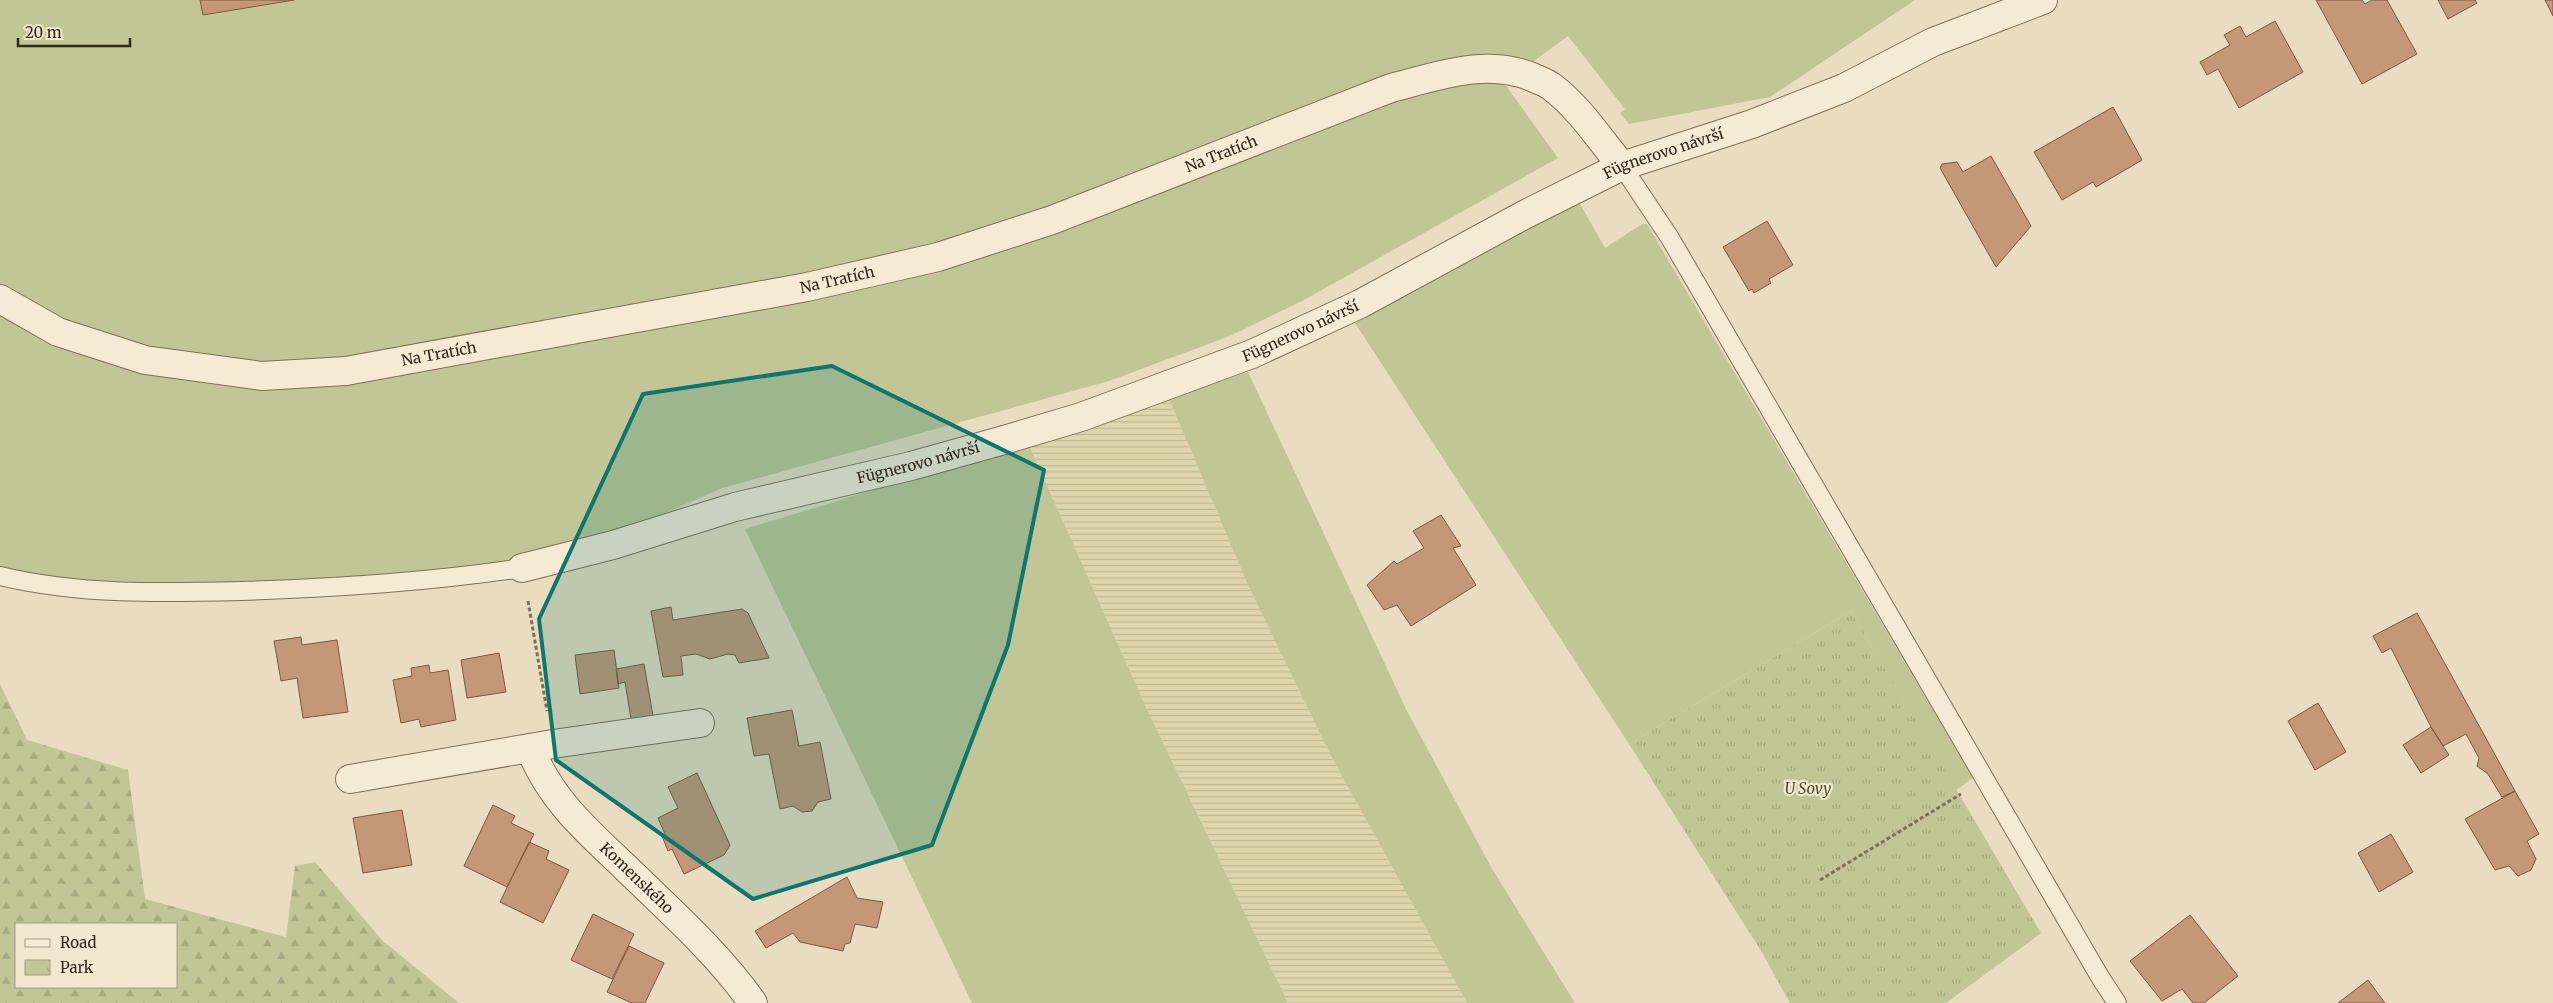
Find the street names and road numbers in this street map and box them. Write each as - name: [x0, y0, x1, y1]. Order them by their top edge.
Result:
- street label: Fügnerovo návrší: [1600, 123, 1727, 183]
- street label: Na Tratích: [1182, 131, 1260, 176]
- street label: Na Tratích: [798, 262, 876, 297]
- street label: Fügnerovo návrší: [1240, 296, 1363, 366]
- street label: Na Tratích: [400, 337, 478, 370]
- street label: Fügnerovo návrší: [855, 437, 983, 487]
- street label: Komenského: [596, 838, 678, 918]

